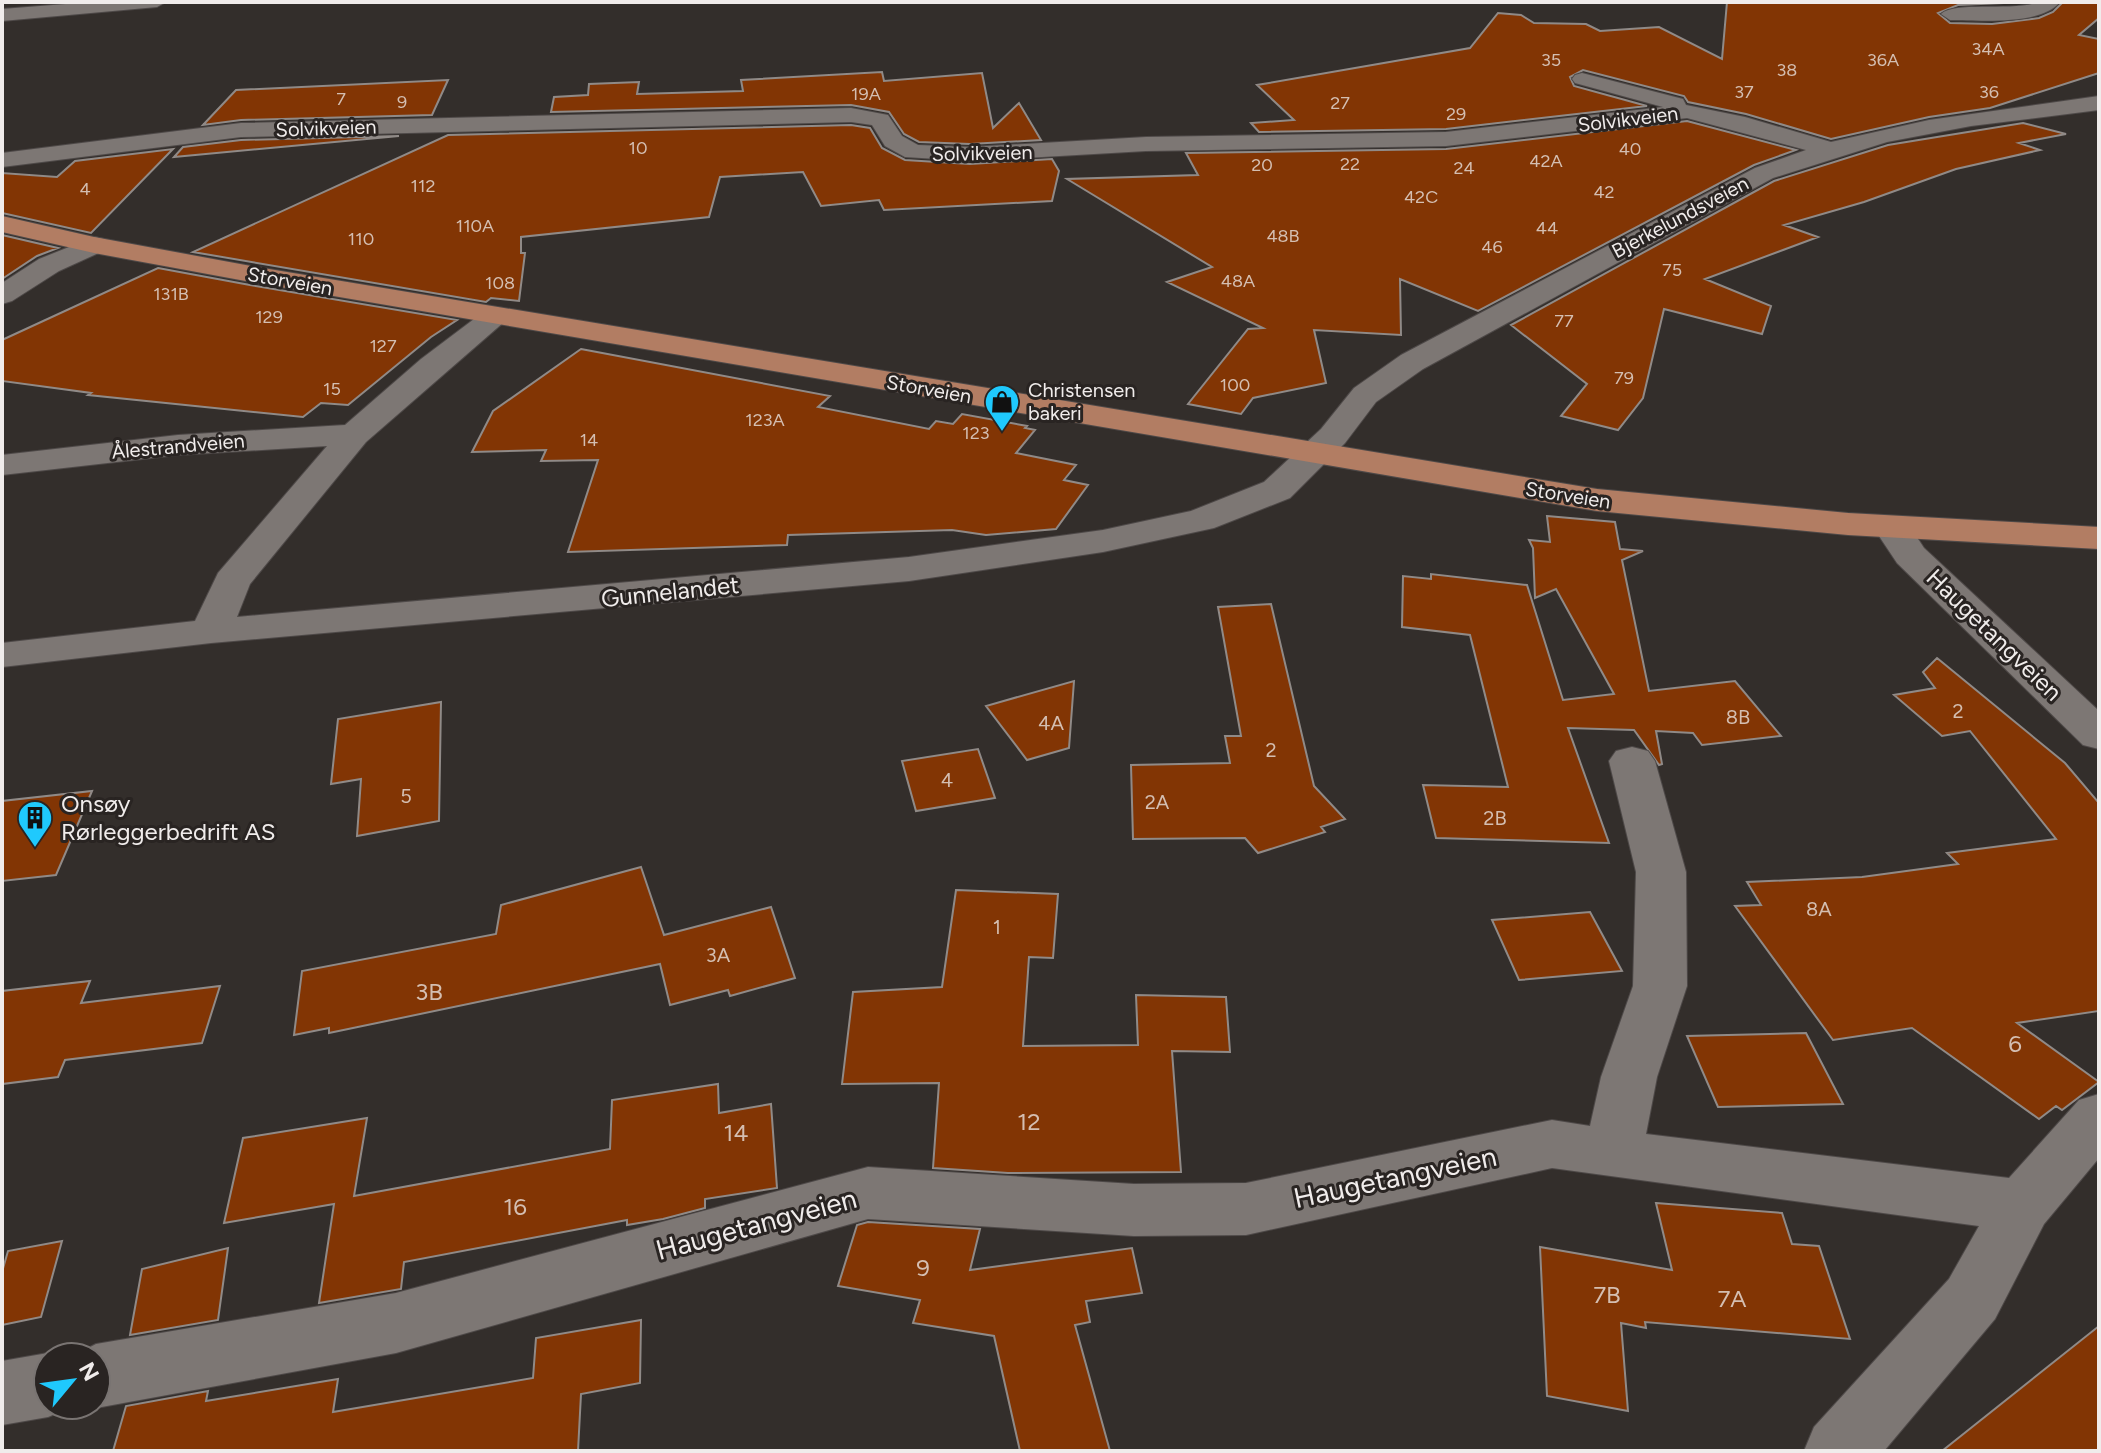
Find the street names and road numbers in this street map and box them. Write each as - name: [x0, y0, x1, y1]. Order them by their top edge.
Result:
- street label: Solvikveien: [1576, 101, 1680, 137]
- street label: Solvikveien: [275, 114, 377, 142]
- street label: Solvikveien: [931, 140, 1033, 166]
- street label: Bjerkelundsveien: [1608, 171, 1752, 263]
- street label: Storveien: [246, 262, 334, 300]
- street label: Storveien: [885, 370, 973, 408]
- street label: Ålestrandveien: [111, 428, 245, 464]
- street label: Storveien: [1524, 476, 1612, 514]
- street label: Haugetangveien: [1921, 563, 2068, 707]
- street label: Gunnelandet: [599, 570, 740, 613]
- street label: Haugetangveien: [1290, 1139, 1500, 1215]
- street label: Haugetangveien: [652, 1181, 860, 1267]

